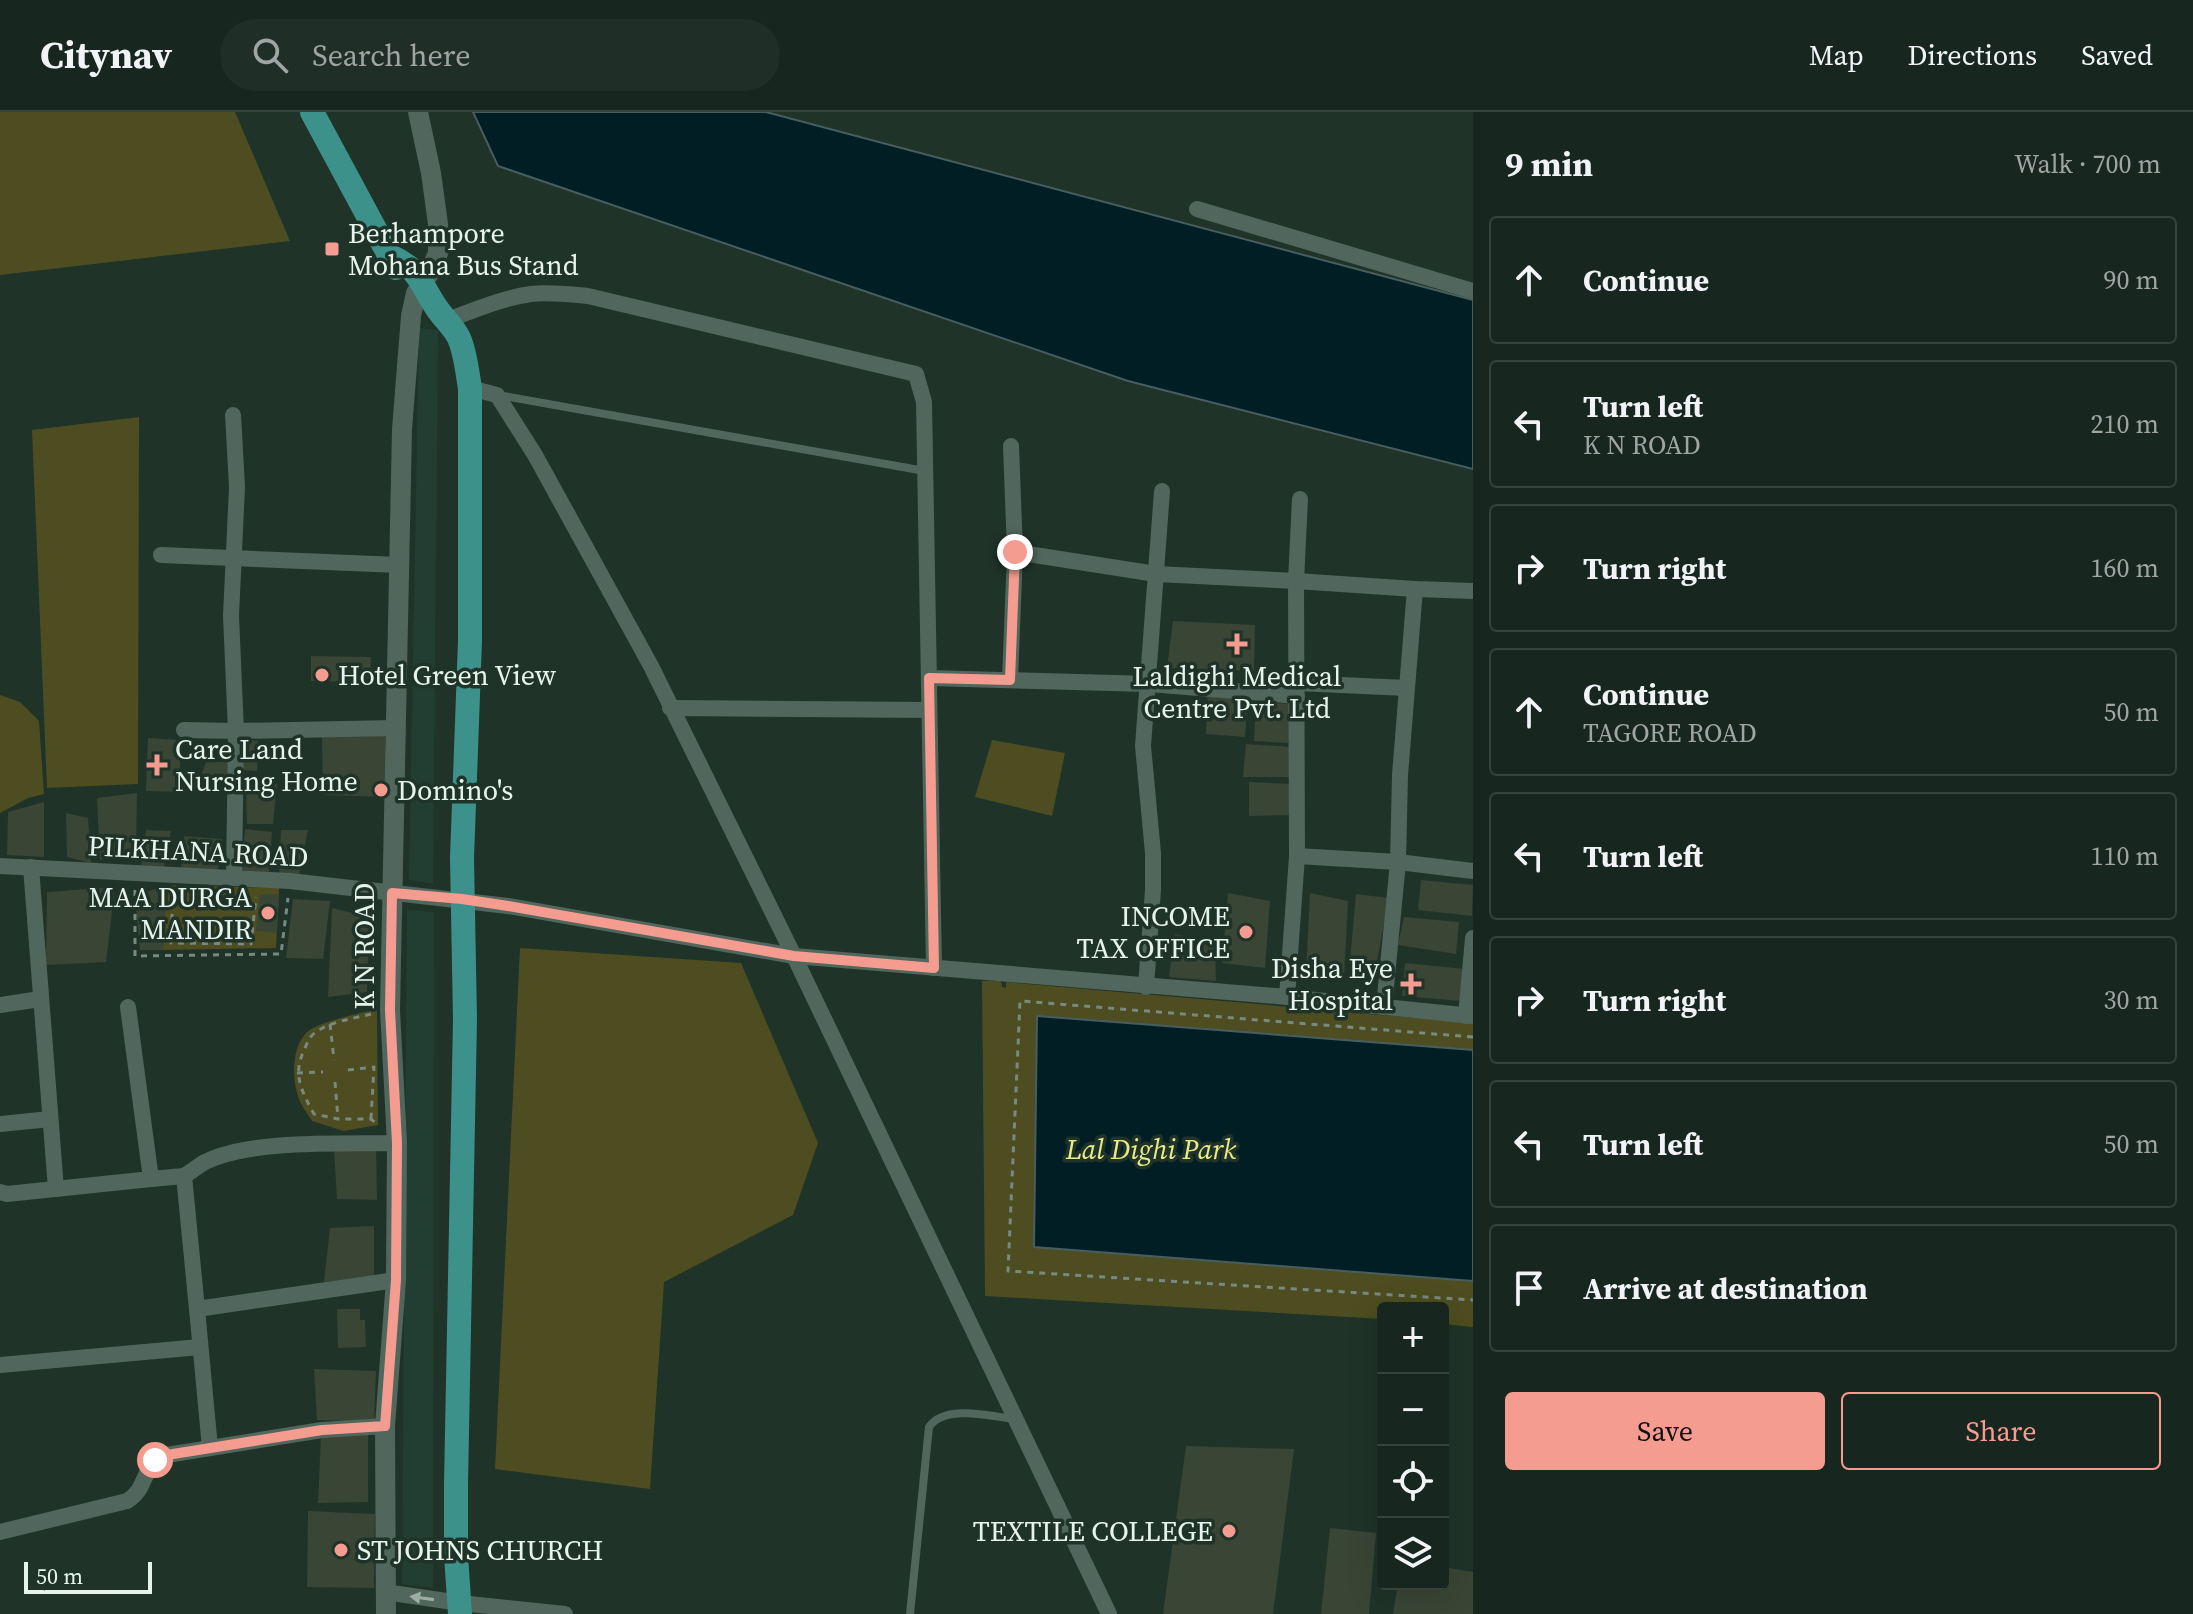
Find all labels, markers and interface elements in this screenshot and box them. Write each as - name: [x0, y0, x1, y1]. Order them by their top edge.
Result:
- search box: [220, 19, 780, 91]
- text: Citynav: [40, 29, 172, 81]
- icon: search: [248, 33, 292, 77]
- text: Search here: [312, 35, 471, 76]
- text: Map: [1809, 36, 1864, 74]
- text: Directions: [1908, 36, 2037, 74]
- text: Saved: [2081, 36, 2153, 74]
- text: 9 min: [1505, 141, 1593, 187]
- text: Walk · 700 m: [2014, 146, 2161, 182]
- place label: Berhampore Mohana Bus Stand: [348, 214, 579, 284]
- marker: Berhampore Mohana Bus Stand: [323, 240, 341, 258]
- icon: ahead: [1507, 258, 1551, 302]
- text: Continue: [1583, 260, 1709, 301]
- text: 90 m: [2104, 262, 2159, 298]
- text: Turn left: [1583, 386, 1703, 427]
- icon: left: [1507, 402, 1551, 446]
- text: 210 m: [2091, 406, 2159, 442]
- text: K N ROAD: [1583, 427, 1701, 463]
- route end: [997, 534, 1033, 570]
- icon: right: [1507, 546, 1551, 590]
- text: Turn right: [1583, 548, 1726, 589]
- text: 160 m: [2091, 550, 2159, 586]
- marker: Laldighi Medical Centre Pvt. Ltd: [1226, 633, 1248, 655]
- place label: Hotel Green View: [338, 656, 557, 694]
- place label: Laldighi Medical Centre Pvt. Ltd: [1133, 657, 1341, 727]
- marker: Hotel Green View: [313, 666, 331, 684]
- text: Continue: [1583, 674, 1709, 715]
- icon: ahead: [1507, 690, 1551, 734]
- text: 50 m: [2104, 694, 2159, 730]
- text: TAGORE ROAD: [1583, 715, 1757, 751]
- place label: Care Land Nursing Home: [175, 730, 358, 800]
- marker: Care Land Nursing Home: [146, 754, 168, 776]
- place label: Domino's: [397, 771, 513, 809]
- marker: Domino's: [372, 781, 390, 799]
- street label: PILKHANA ROAD: [87, 826, 309, 876]
- icon: left: [1507, 834, 1551, 878]
- text: Turn left: [1583, 836, 1703, 877]
- text: 110 m: [2091, 838, 2159, 874]
- place label: MAA DURGA MANDIR: [89, 878, 252, 948]
- street label: K N ROAD: [345, 883, 383, 1009]
- place label: INCOME TAX OFFICE: [1077, 897, 1230, 967]
- marker: MAA DURGA MANDIR: [259, 904, 277, 922]
- marker: INCOME TAX OFFICE: [1237, 923, 1255, 941]
- place label: Disha Eye Hospital: [1271, 949, 1393, 1019]
- marker: Disha Eye Hospital: [1400, 973, 1422, 995]
- icon: right: [1507, 978, 1551, 1022]
- text: Turn right: [1583, 980, 1726, 1021]
- text: 30 m: [2104, 982, 2159, 1018]
- icon: left: [1507, 1122, 1551, 1166]
- text: Turn left: [1583, 1124, 1703, 1165]
- text: 50 m: [2104, 1126, 2159, 1162]
- park label: Lal Dighi Park: [1065, 1130, 1237, 1168]
- icon: arrive: [1507, 1266, 1551, 1310]
- text: Arrive at destination: [1583, 1268, 1868, 1309]
- map controls: [1377, 1302, 1449, 1590]
- button: +: [1377, 1302, 1449, 1374]
- button: −: [1377, 1374, 1449, 1446]
- button: Save: [1505, 1392, 1825, 1470]
- button: Share: [1841, 1392, 2161, 1470]
- route start: [137, 1442, 173, 1478]
- button: locate: [1377, 1446, 1449, 1518]
- place label: TEXTILE COLLEGE: [973, 1512, 1213, 1550]
- button: layers: [1377, 1518, 1449, 1590]
- marker: TEXTILE COLLEGE: [1220, 1522, 1238, 1540]
- place label: ST JOHNS CHURCH: [357, 1531, 603, 1569]
- marker: ST JOHNS CHURCH: [332, 1541, 350, 1559]
- scale bar: [24, 1558, 152, 1594]
- text: 50 m: [36, 1561, 83, 1591]
- one-way arrow: [410, 1591, 435, 1604]

